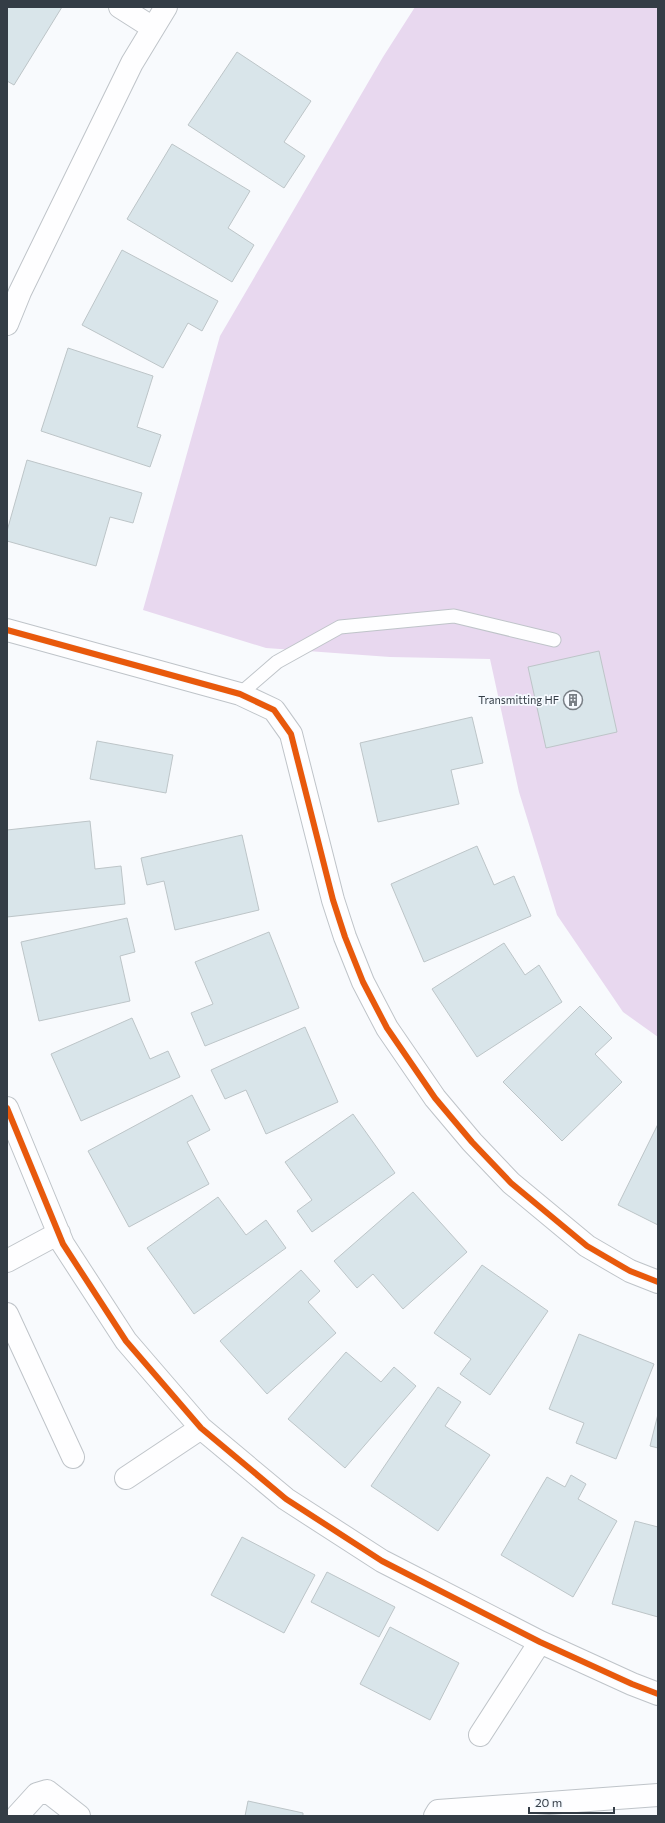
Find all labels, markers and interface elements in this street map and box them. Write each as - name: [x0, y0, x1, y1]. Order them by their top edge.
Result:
- building icon: Transmitting HF: [562, 689, 584, 711]
- place label: Transmitting HF: [478, 693, 559, 706]
- scale bar: [529, 1789, 614, 1815]
- text: 20 m: [535, 1795, 562, 1809]

